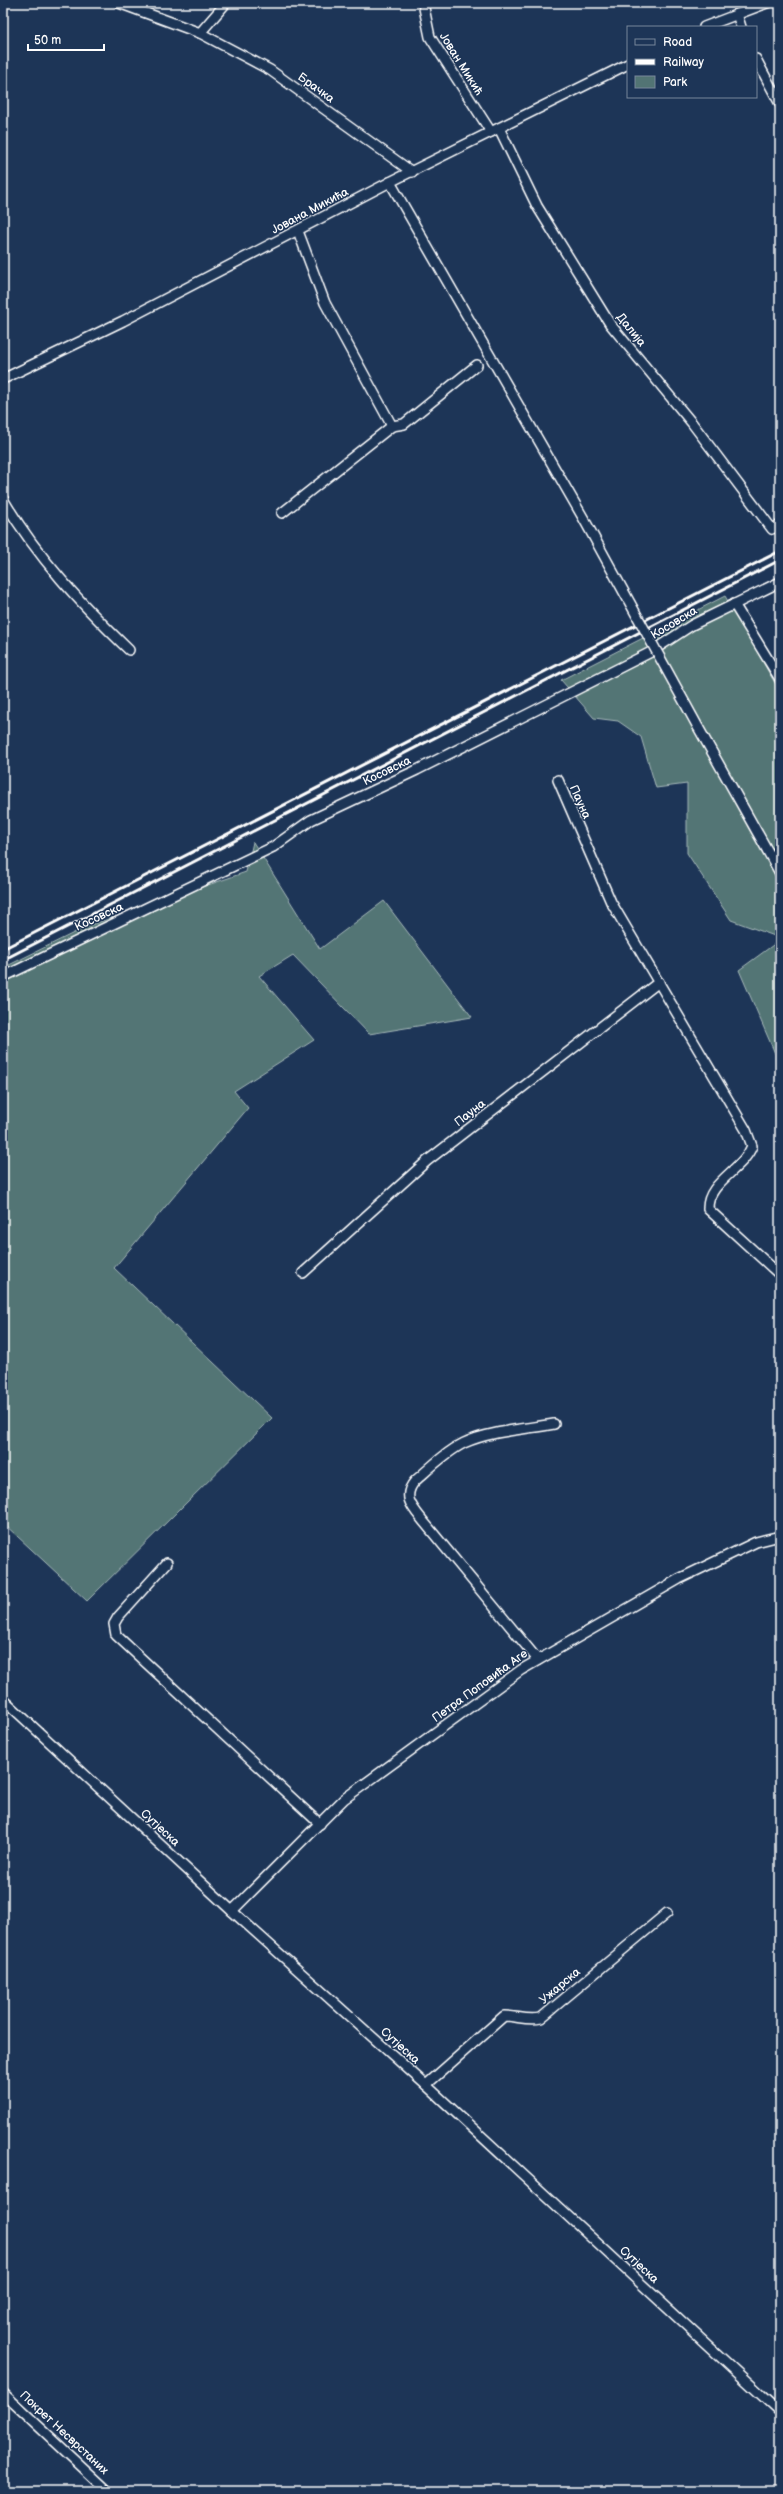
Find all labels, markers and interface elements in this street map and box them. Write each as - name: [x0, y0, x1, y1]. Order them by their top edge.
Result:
- scale bar: [28, 26, 104, 52]
- legend: [627, 26, 757, 98]
- street label: Јован Микић: [436, 30, 486, 98]
- text: 50 m: [34, 33, 61, 48]
- text: Road: [663, 35, 692, 50]
- text: Railway: [663, 55, 705, 70]
- street label: Брачка: [295, 70, 337, 106]
- text: Park: [663, 75, 687, 90]
- street label: Јована Микића: [269, 184, 351, 238]
- street label: Далија: [613, 310, 649, 350]
- street label: Косовска: [648, 603, 700, 643]
- street label: Косовска: [361, 753, 413, 789]
- street label: Пауна: [566, 783, 594, 821]
- street label: Косовска: [72, 899, 126, 935]
- street label: Пауна: [451, 1096, 489, 1130]
- street label: Петра Поповића Аге: [429, 1646, 531, 1726]
- street label: Сутјеска: [137, 1806, 183, 1850]
- street label: Ужарска: [536, 1965, 584, 2007]
- street label: Сутјеска: [377, 2024, 423, 2068]
- street label: Сутјеска: [616, 2243, 662, 2287]
- street label: Покрет Несврстаних: [17, 2388, 112, 2478]

